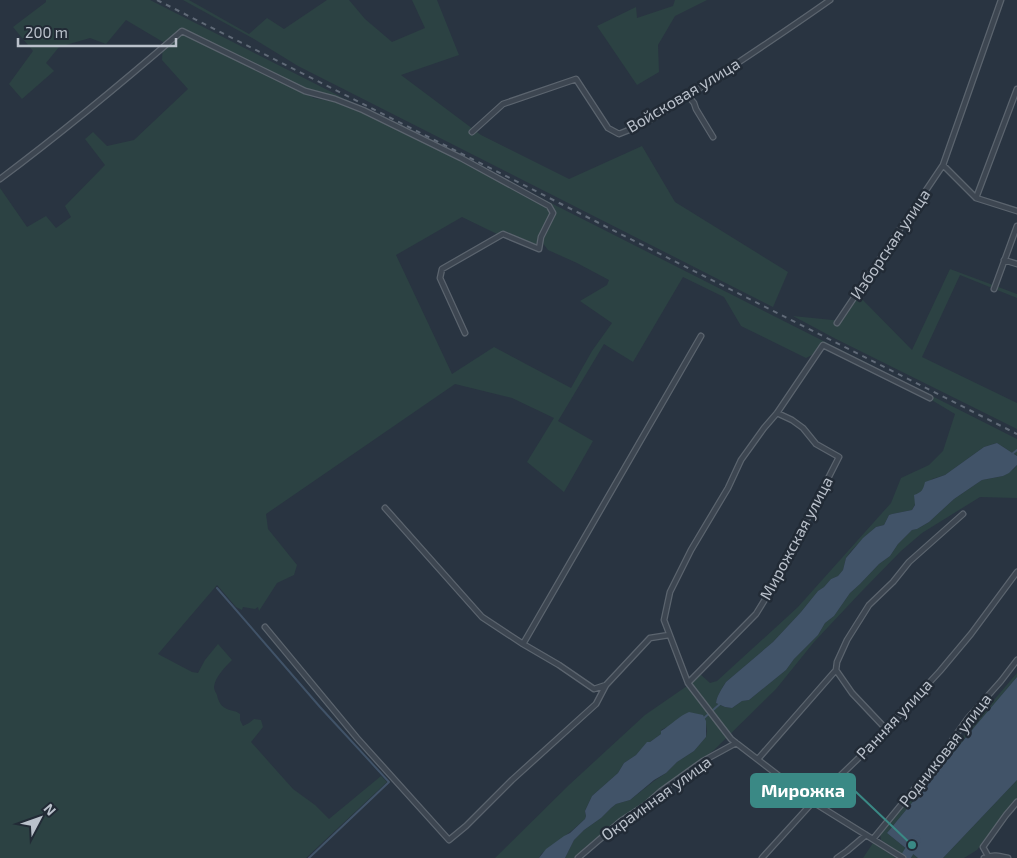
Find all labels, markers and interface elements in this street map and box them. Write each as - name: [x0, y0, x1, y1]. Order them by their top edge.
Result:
- scale bar: [18, 15, 175, 47]
- text: 200 m: [25, 23, 68, 41]
- street label: Войсковая улица: [623, 53, 743, 137]
- street label: Изборская улица: [846, 185, 934, 303]
- street label: Мирожская улица: [755, 473, 837, 603]
- street label: Ранняя улица: [852, 675, 936, 763]
- street label: Родниковая улица: [894, 689, 996, 811]
- street label: Окраинная улица: [597, 751, 715, 845]
- callout: Мирожка: [751, 774, 855, 807]
- text: Мирожка: [761, 779, 845, 801]
- north arrow: [15, 793, 65, 843]
- text: N: [40, 800, 60, 819]

